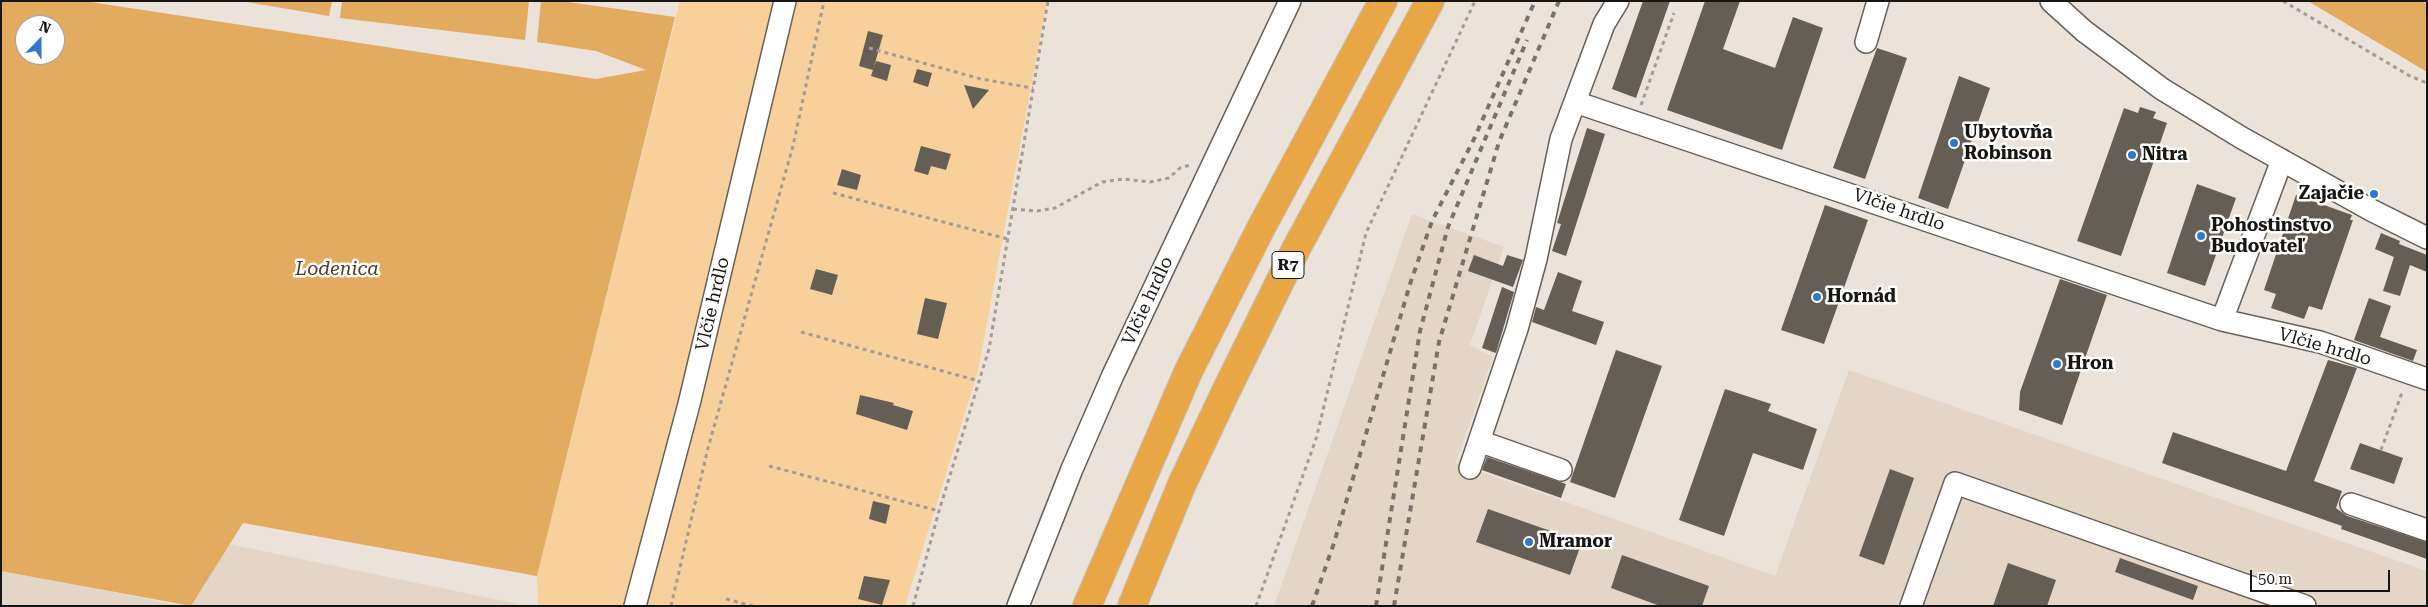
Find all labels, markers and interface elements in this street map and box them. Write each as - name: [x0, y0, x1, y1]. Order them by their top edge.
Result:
- north arrow: [15, 15, 65, 65]
- text: N: [37, 18, 53, 36]
- place label: Ubytovňa Robinson: [1964, 122, 2053, 164]
- marker: Ubytovňa Robinson: [1948, 137, 1960, 149]
- place label: Nitra: [2142, 144, 2188, 166]
- marker: Nitra: [2126, 149, 2138, 161]
- place label: Zajačie: [2299, 183, 2364, 205]
- street label: Vlčie hrdlo: [1850, 184, 1948, 236]
- marker: Zajačie: [2368, 188, 2380, 200]
- place label: Pohostinstvo Budovateľ: [2211, 215, 2332, 258]
- marker: Pohostinstvo Budovateľ: [2195, 230, 2207, 242]
- road number: R7: [1272, 252, 1304, 278]
- street label: Vlčie hrdlo: [1118, 253, 1178, 349]
- street label: Vlčie hrdlo: [692, 255, 734, 353]
- water label: Lodenica: [295, 258, 379, 280]
- place label: Hornád: [1827, 286, 1896, 308]
- marker: Hornád: [1811, 291, 1823, 303]
- street label: Vlčie hrdlo: [2276, 323, 2374, 371]
- place label: Hron: [2067, 353, 2114, 375]
- marker: Hron: [2051, 358, 2063, 370]
- place label: Mramor: [1539, 531, 1612, 553]
- marker: Mramor: [1523, 536, 1535, 548]
- scale bar: [2253, 560, 2393, 592]
- text: 50 m: [2258, 570, 2292, 588]

